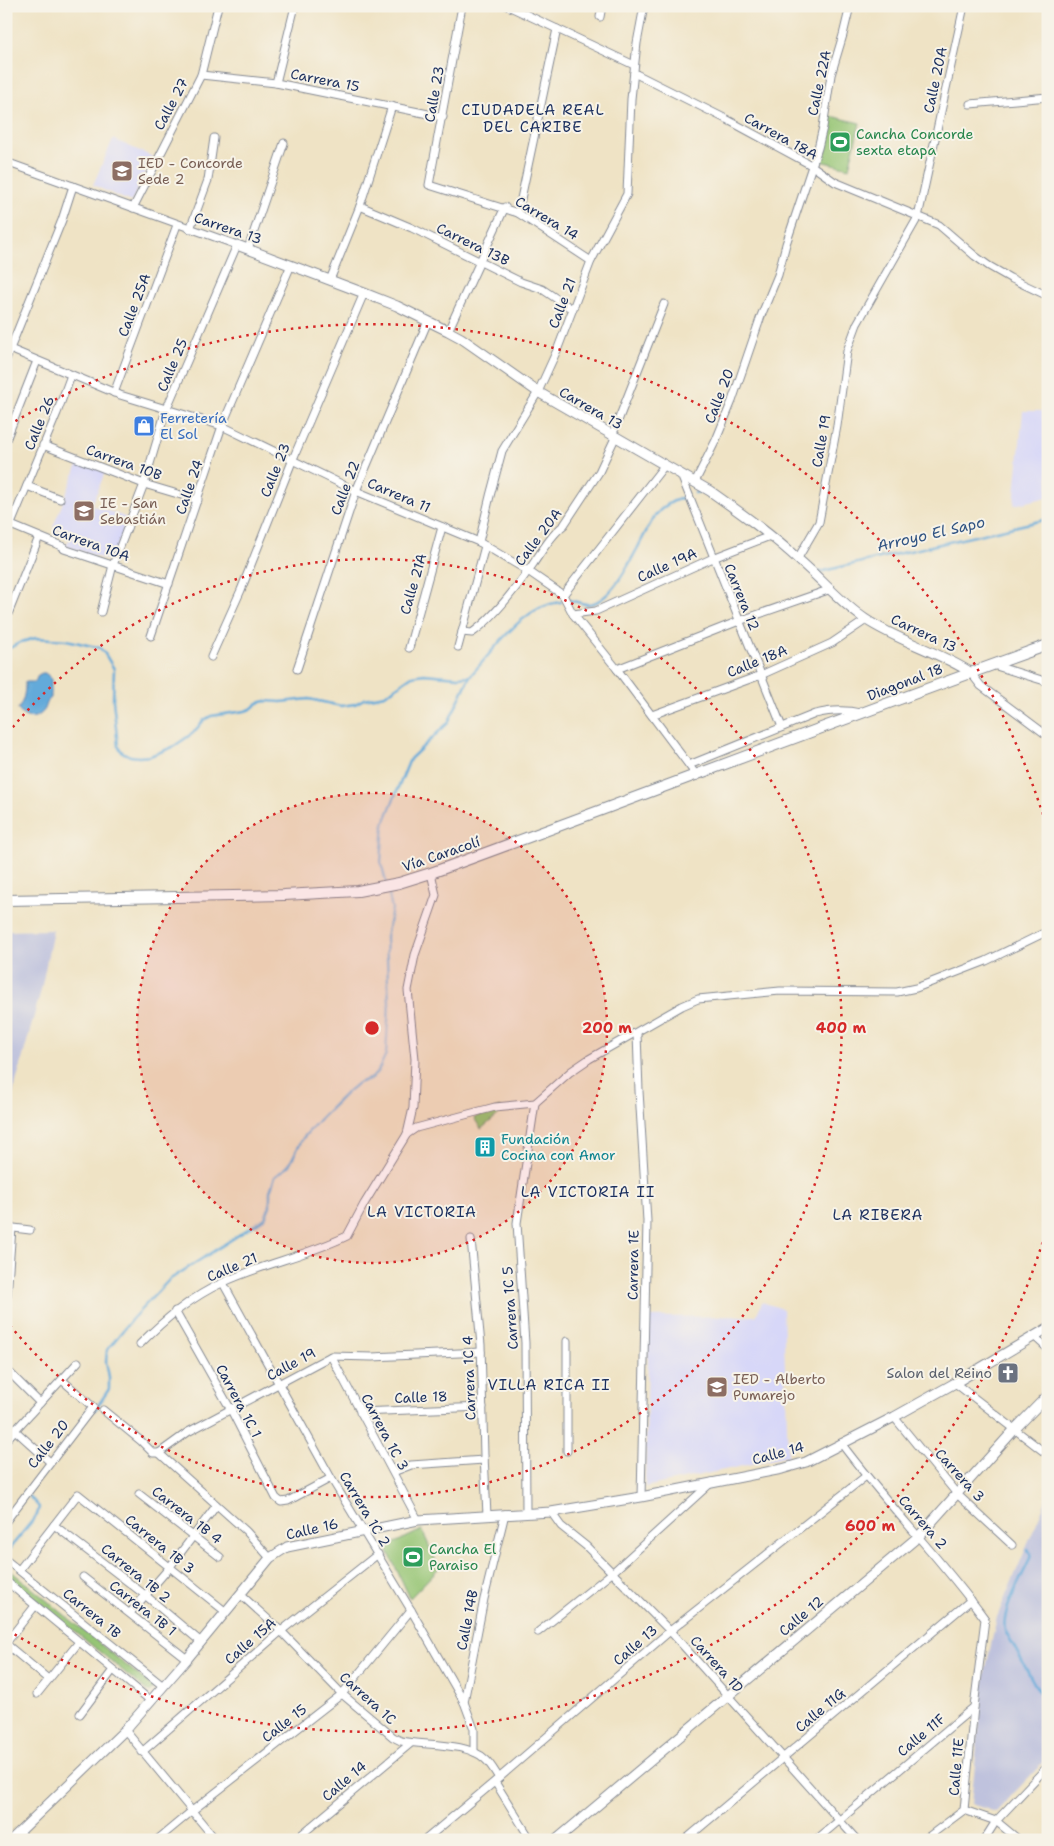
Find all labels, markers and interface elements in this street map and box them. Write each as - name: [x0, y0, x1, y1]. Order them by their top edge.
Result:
- street label: Calle 20A: [919, 45, 951, 115]
- street label: Calle 22A: [803, 49, 835, 117]
- street label: Carrera 15: [289, 64, 361, 96]
- street label: Calle 23: [420, 64, 448, 124]
- street label: Calle 27: [150, 75, 192, 133]
- district label: CIUDADELA REAL DEL CARIBE: [461, 100, 605, 137]
- street label: Carrera 18A: [741, 108, 821, 164]
- place label: Cancha Concorde sexta etapa: [856, 125, 974, 159]
- sports icon: Cancha Concorde sexta etapa: [828, 130, 852, 154]
- place label: IED - Concorde Sede 2: [138, 154, 243, 188]
- school or university icon: IED - Concorde Sede 2: [110, 159, 134, 183]
- street label: Carrera 14: [512, 192, 582, 244]
- street label: Carrera 13: [192, 208, 264, 248]
- street label: Carrera 13B: [434, 219, 512, 269]
- street label: Calle 25A: [114, 271, 154, 339]
- street label: Calle 21: [544, 275, 580, 331]
- street label: Calle 25: [153, 336, 191, 394]
- street label: Calle 20: [700, 366, 738, 426]
- street label: Carrera 13: [556, 383, 626, 433]
- street label: Calle 26: [20, 393, 58, 453]
- place label: Ferretería El Sol: [160, 409, 227, 443]
- street label: Calle 19: [808, 413, 834, 469]
- shop icon: Ferretería El Sol: [132, 414, 156, 438]
- street label: Carrera 10B: [84, 440, 164, 484]
- street label: Calle 23: [256, 440, 294, 500]
- street label: Calle 24: [171, 457, 207, 517]
- street label: Calle 22: [326, 458, 364, 518]
- street label: Carrera 11: [365, 474, 433, 516]
- place label: IE - San Sebastián: [100, 494, 166, 528]
- school or university icon: IE - San Sebastián: [72, 499, 96, 523]
- street label: Calle 20A: [511, 505, 565, 569]
- water label: Arroyo El Sapo: [875, 512, 987, 556]
- street label: Carrera 10A: [50, 521, 132, 565]
- street label: Calle 19A: [634, 544, 700, 586]
- street label: Calle 21A: [396, 551, 430, 617]
- street label: Carrera 12: [720, 561, 764, 633]
- street label: Carrera 13: [888, 610, 960, 656]
- street label: Calle 18A: [724, 641, 790, 681]
- street label: Diagonal 18: [864, 659, 946, 705]
- street label: Vía Caracolí: [400, 832, 482, 876]
- text: 200 m: [582, 1018, 632, 1038]
- text: 400 m: [816, 1018, 866, 1038]
- centre of rings: [363, 1019, 381, 1037]
- place label: Fundación Cocina con Amor: [501, 1130, 616, 1164]
- building icon: Fundación Cocina con Amor: [473, 1135, 497, 1159]
- district label: LA VICTORIA II: [521, 1182, 655, 1202]
- district label: LA VICTORIA: [367, 1202, 477, 1222]
- district label: LA RIBERA: [833, 1205, 924, 1225]
- street label: Carrera 1E: [623, 1230, 643, 1300]
- street label: Calle 21: [204, 1248, 260, 1286]
- street label: Carrera 1C 5: [498, 1266, 522, 1350]
- street label: Carrera 1C 4: [459, 1335, 479, 1421]
- street label: Calle 19: [263, 1344, 319, 1384]
- street label: Carrera 1C 1: [212, 1361, 266, 1441]
- church icon: Salon del Reino: [996, 1361, 1020, 1385]
- place label: Salon del Reino: [887, 1364, 992, 1382]
- place label: IED - Alberto Pumarejo: [733, 1370, 826, 1404]
- district label: VILLA RICA II: [488, 1375, 610, 1395]
- school or university icon: IED - Alberto Pumarejo: [705, 1375, 729, 1399]
- street label: Calle 18: [394, 1387, 448, 1407]
- street label: Carrera 1C 3: [357, 1390, 413, 1474]
- street label: Calle 20: [23, 1416, 73, 1472]
- street label: Calle 14: [750, 1437, 806, 1469]
- street label: Carrera 3: [931, 1445, 989, 1505]
- street label: Carrera 1C 2: [335, 1468, 395, 1550]
- street label: Carrera 1B 4: [148, 1482, 226, 1548]
- street label: Carrera 2: [895, 1491, 951, 1553]
- street label: Carrera 1B 3: [122, 1510, 198, 1578]
- street label: Calle 16: [284, 1514, 340, 1544]
- text: 600 m: [845, 1516, 895, 1536]
- street label: Carrera 1B 2: [98, 1539, 174, 1607]
- place label: Cancha El Paraiso: [429, 1540, 497, 1574]
- sports icon: Cancha El Paraiso: [401, 1545, 425, 1569]
- street label: Carrera 1B 1: [106, 1576, 180, 1640]
- street label: Carrera 1B: [59, 1584, 125, 1642]
- street label: Calle 14B: [452, 1588, 482, 1652]
- street label: Calle 12: [775, 1592, 827, 1640]
- street label: Calle 15A: [221, 1614, 279, 1668]
- street label: Calle 13: [609, 1621, 661, 1669]
- street label: Carrera 1D: [687, 1632, 747, 1696]
- street label: Carrera 1C: [336, 1668, 400, 1728]
- street label: Calle 11G: [791, 1684, 849, 1736]
- street label: Calle 15: [258, 1700, 310, 1746]
- street label: Calle 11F: [893, 1710, 949, 1760]
- street label: Calle 11E: [945, 1737, 968, 1797]
- street label: Calle 14: [318, 1757, 370, 1805]

